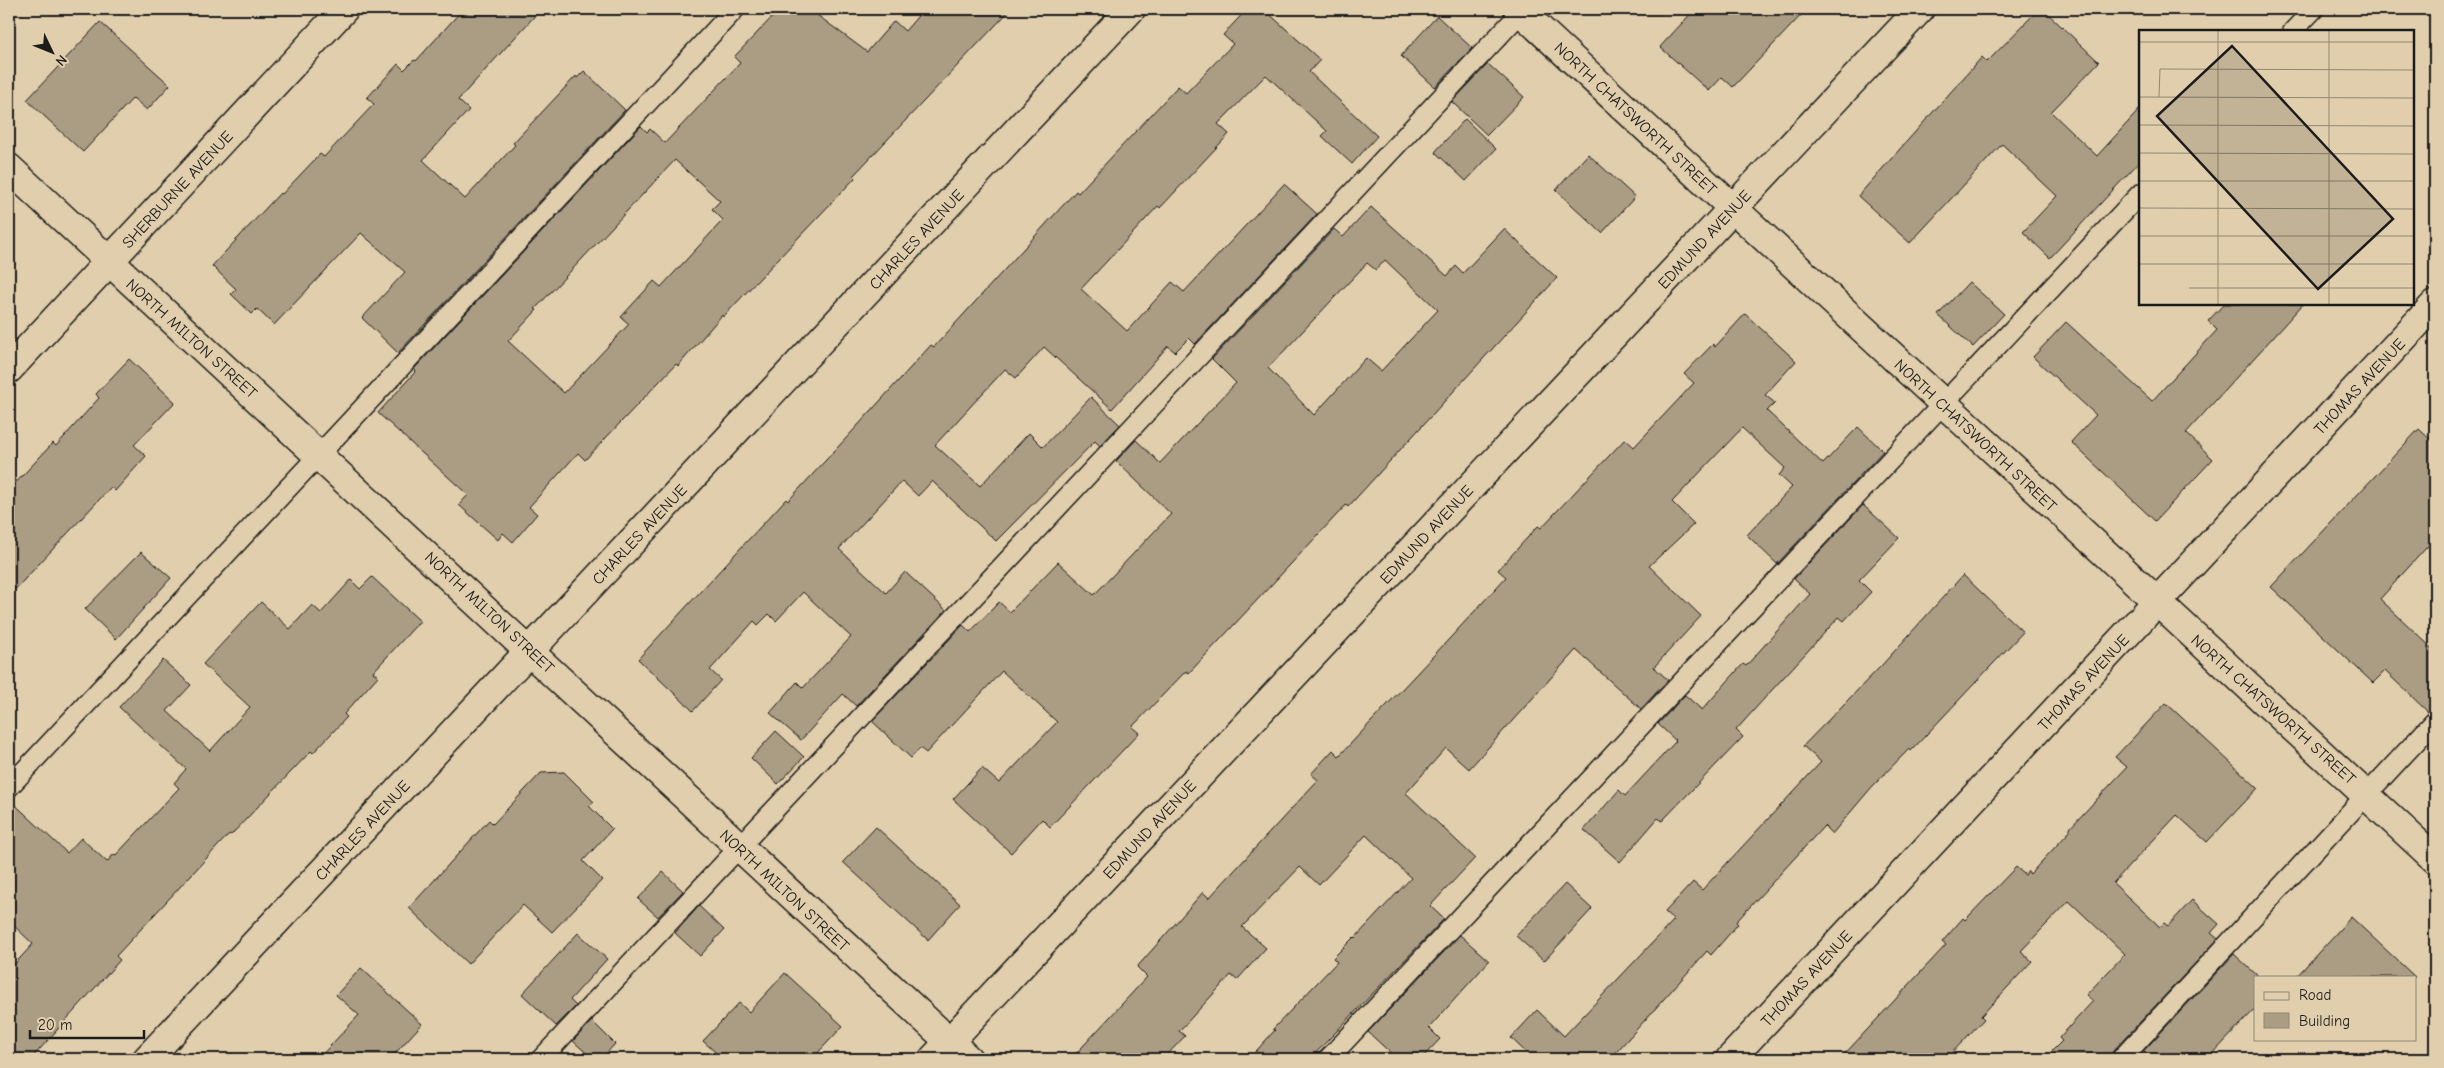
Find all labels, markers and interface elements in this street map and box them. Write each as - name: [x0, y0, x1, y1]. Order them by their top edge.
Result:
- north arrow: [28, 28, 78, 78]
- inset map: [2139, 30, 2414, 305]
- street label: NORTH CHATSWORTH STREET: [1551, 39, 1721, 199]
- text: N: [52, 51, 70, 70]
- street label: SHERBURNE AVENUE: [119, 127, 237, 252]
- street label: CHARLES AVENUE: [866, 186, 968, 293]
- street label: EDMUND AVENUE: [1654, 186, 1755, 293]
- street label: NORTH MILTON STREET: [122, 275, 261, 403]
- street label: THOMAS AVENUE: [2310, 335, 2409, 439]
- street label: NORTH CHATSWORTH STREET: [1891, 356, 2061, 516]
- street label: CHARLES AVENUE: [589, 481, 691, 588]
- street label: EDMUND AVENUE: [1376, 481, 1477, 588]
- street label: NORTH MILTON STREET: [421, 548, 558, 678]
- street label: THOMAS AVENUE: [2034, 631, 2133, 735]
- street label: NORTH CHATSWORTH STREET: [2187, 631, 2360, 789]
- street label: EDMUND AVENUE: [1099, 776, 1200, 883]
- street label: CHARLES AVENUE: [312, 777, 414, 884]
- street label: NORTH MILTON STREET: [716, 826, 853, 956]
- street label: THOMAS AVENUE: [1757, 927, 1856, 1031]
- legend: [2254, 976, 2416, 1040]
- text: Road: [2299, 986, 2331, 1004]
- scale bar: [30, 1008, 144, 1040]
- text: Building: [2299, 1012, 2350, 1030]
- text: 20 m: [38, 1016, 72, 1034]

